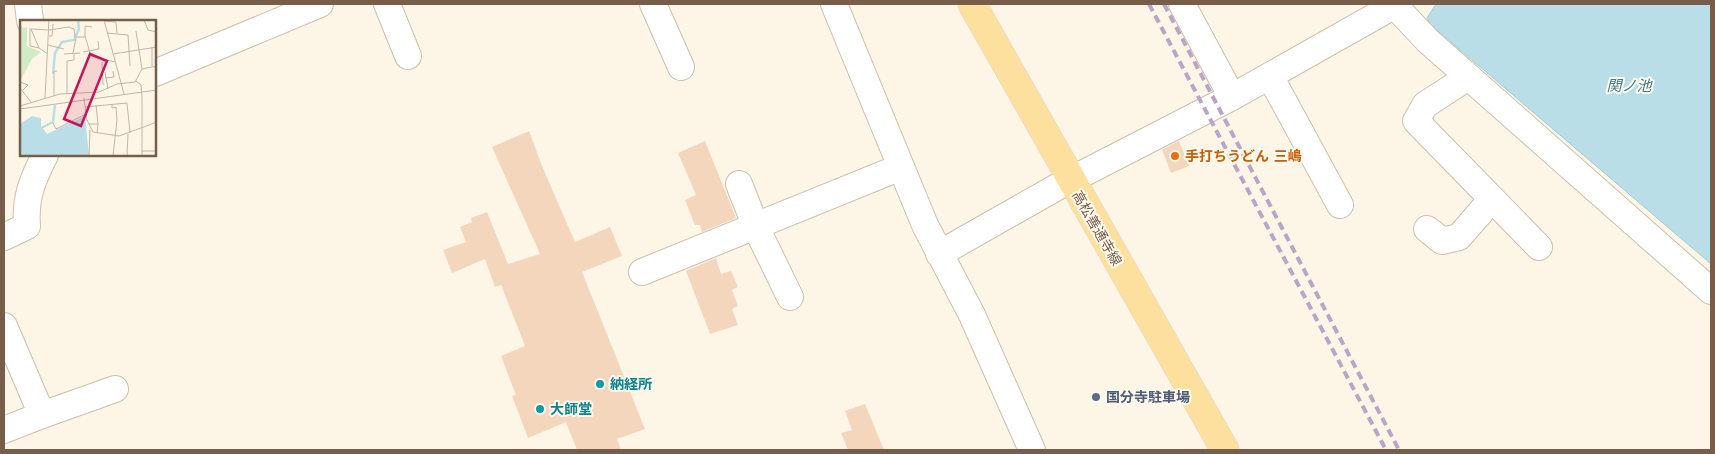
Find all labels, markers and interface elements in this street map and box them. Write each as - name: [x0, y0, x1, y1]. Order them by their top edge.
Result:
- inset map: [20, 20, 156, 156]
- water label: 関ノ池: [1606, 77, 1653, 95]
- place label: 手打ちうどん 三嶋: [1185, 148, 1302, 164]
- marker: 手打ちうどん 三嶋: [1169, 150, 1181, 162]
- street label: 高松善通寺線: [1069, 188, 1125, 268]
- place label: 納経所: [610, 376, 652, 392]
- marker: 納経所: [594, 378, 606, 390]
- place label: 国分寺駐車場: [1106, 389, 1190, 405]
- marker: 国分寺駐車場: [1090, 391, 1102, 403]
- place label: 大師堂: [550, 401, 592, 417]
- marker: 大師堂: [534, 403, 546, 415]

